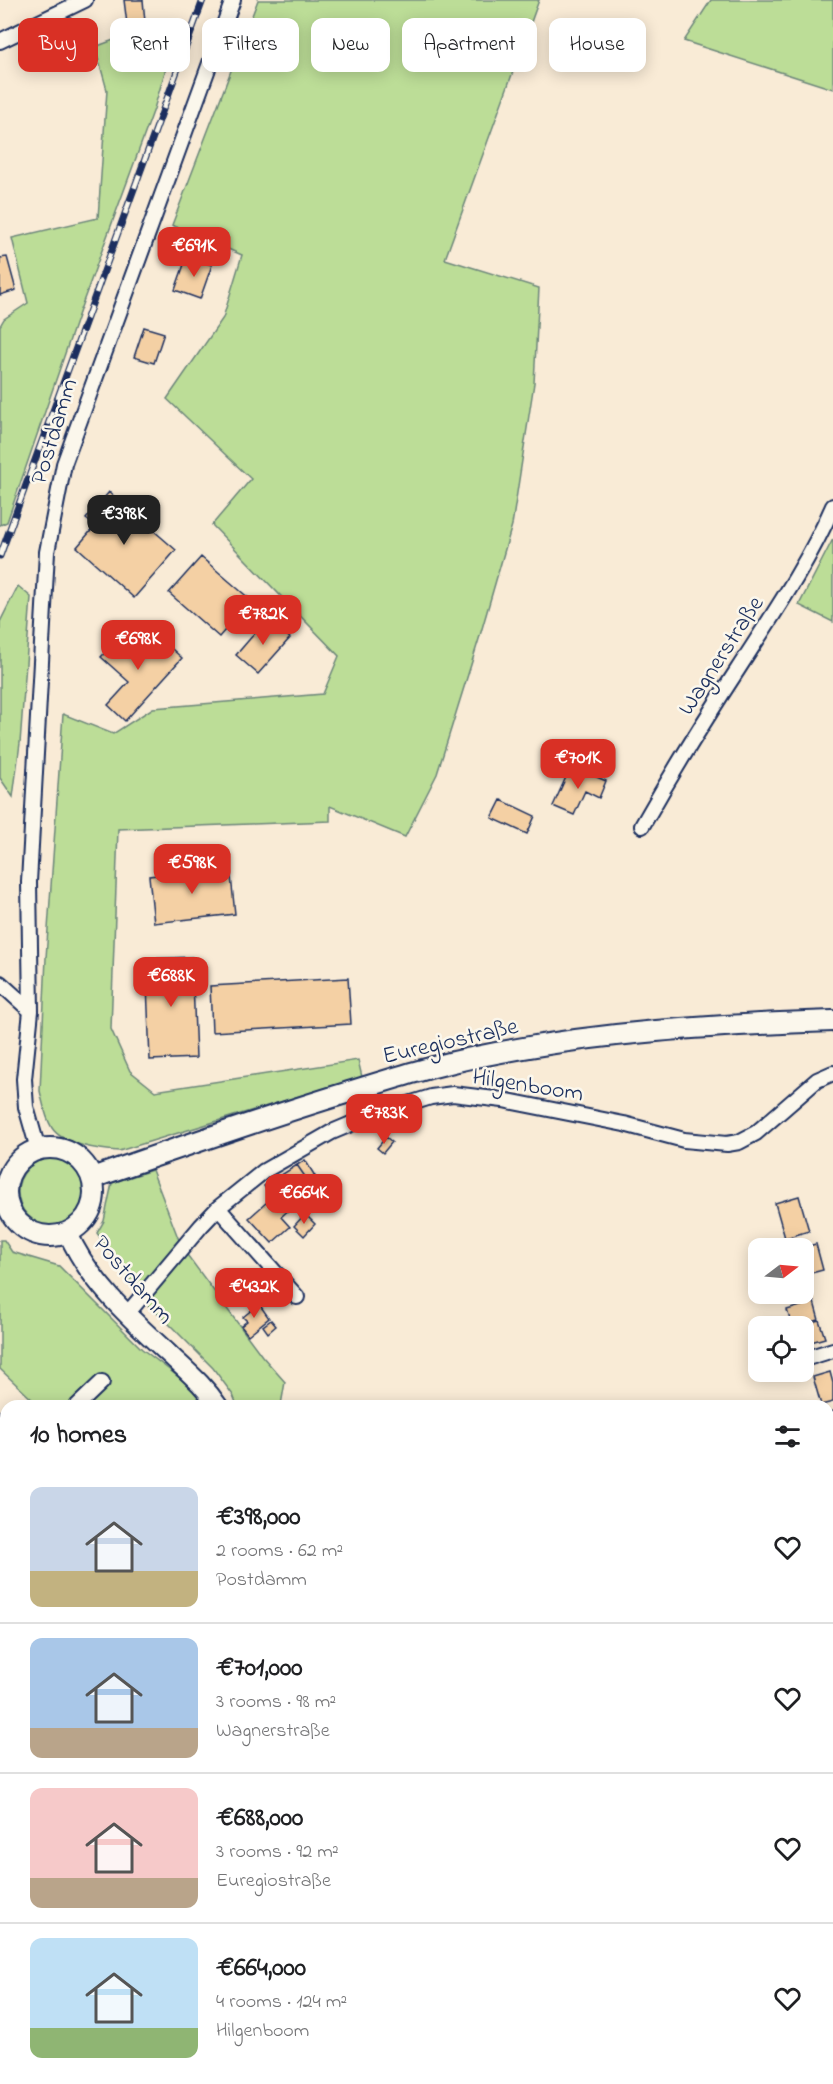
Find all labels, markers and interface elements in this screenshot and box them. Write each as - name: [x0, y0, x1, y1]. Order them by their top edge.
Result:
- chip: Buy: [18, 18, 98, 72]
- chip: Rent: [110, 18, 190, 72]
- chip: Filters: [202, 18, 299, 72]
- chip: New: [311, 18, 390, 72]
- chip: Apartment: [402, 18, 537, 72]
- chip: House: [549, 18, 646, 72]
- pin: €691K: [152, 227, 236, 278]
- text: €691K: [172, 232, 216, 261]
- street label: Postdamm: [23, 375, 88, 489]
- pin: €398K: [82, 495, 166, 546]
- text: €398K: [101, 500, 147, 529]
- street label: Wagnerstraße: [670, 589, 774, 723]
- pin: €782K: [221, 595, 305, 646]
- text: €782K: [238, 600, 288, 629]
- pin: €698K: [96, 620, 180, 671]
- text: €698K: [115, 625, 161, 654]
- pin: €701K: [536, 739, 620, 790]
- text: €701K: [555, 744, 601, 773]
- pin: €598K: [150, 844, 234, 895]
- text: €598K: [168, 849, 216, 878]
- pin: €688K: [129, 957, 213, 1008]
- text: €688K: [147, 962, 195, 991]
- street label: Euregiostraße: [379, 1010, 522, 1075]
- street label: Hilgenboom: [470, 1060, 586, 1113]
- pin: €783K: [342, 1094, 426, 1145]
- text: €783K: [360, 1099, 408, 1128]
- pin: €664K: [262, 1174, 346, 1225]
- text: €664K: [279, 1179, 329, 1208]
- street label: Postdamm: [83, 1228, 181, 1333]
- north arrow: [748, 1238, 814, 1304]
- map controls: [748, 1238, 814, 1382]
- pin: €432K: [212, 1268, 296, 1319]
- text: €432K: [229, 1273, 279, 1302]
- button: locate: [748, 1316, 814, 1382]
- text: 10 homes: [30, 1417, 127, 1455]
- icon: filters: [771, 1420, 804, 1453]
- text: €398,000: [216, 1499, 301, 1537]
- icon: home: [78, 1511, 150, 1583]
- icon: heart: [771, 1531, 804, 1564]
- text: 2 rooms · 62 m²: [216, 1537, 343, 1566]
- text: Postdamm: [216, 1566, 307, 1595]
- text: €701,000: [216, 1650, 303, 1688]
- icon: home: [78, 1662, 150, 1734]
- icon: heart: [771, 1682, 804, 1715]
- text: 3 rooms · 98 m²: [216, 1688, 336, 1717]
- text: Wagnerstraße: [216, 1717, 330, 1746]
- text: €688,000: [216, 1800, 303, 1838]
- icon: home: [78, 1812, 150, 1884]
- icon: heart: [771, 1832, 804, 1865]
- text: 3 rooms · 92 m²: [216, 1838, 339, 1867]
- text: Euregiostraße: [216, 1867, 331, 1896]
- text: €664,000: [216, 1950, 306, 1988]
- icon: home: [78, 1962, 150, 2034]
- icon: heart: [771, 1982, 804, 2015]
- text: 4 rooms · 124 m²: [216, 1988, 347, 2017]
- text: Hilgenboom: [216, 2017, 309, 2046]

